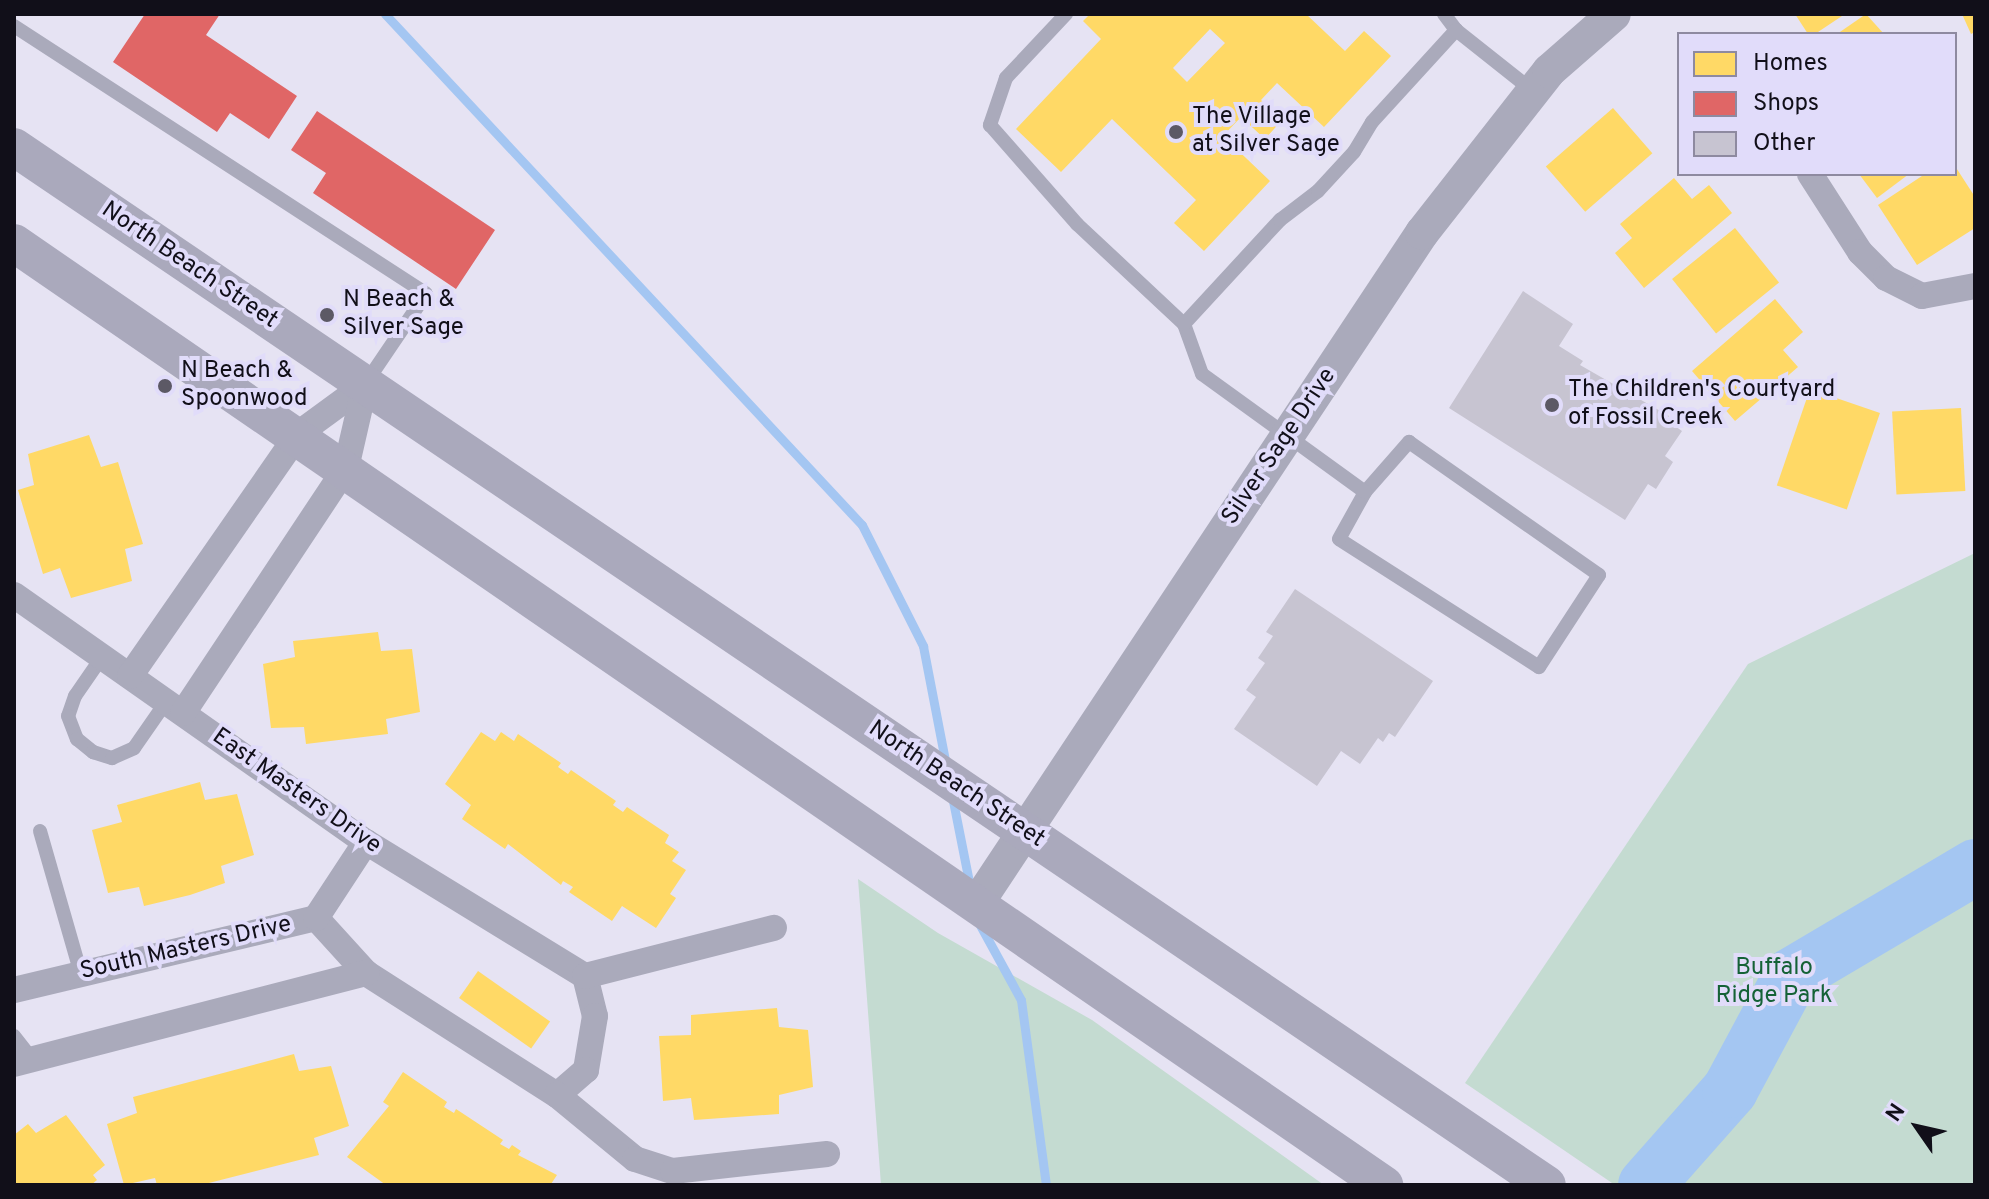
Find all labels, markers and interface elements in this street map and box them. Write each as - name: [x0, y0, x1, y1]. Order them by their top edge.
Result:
- legend: [1677, 32, 1957, 176]
- text: Homes: [1753, 49, 1828, 79]
- text: Shops: [1753, 89, 1819, 119]
- place label: The Village at Silver Sage: [1192, 104, 1340, 160]
- marker: The Village at Silver Sage: [1167, 123, 1185, 141]
- text: Other: [1753, 129, 1815, 159]
- street label: North Beach Street: [95, 196, 283, 336]
- place label: N Beach & Silver Sage: [343, 287, 464, 343]
- marker: N Beach & Silver Sage: [318, 306, 336, 324]
- place label: N Beach & Spoonwood: [181, 358, 308, 414]
- street label: Silver Sage Drive: [1217, 363, 1343, 531]
- marker: N Beach & Spoonwood: [156, 377, 174, 395]
- place label: The Children's Courtyard of Fossil Creek: [1568, 377, 1835, 433]
- marker: The Children's Courtyard of Fossil Creek: [1543, 396, 1561, 414]
- street label: North Beach Street: [862, 715, 1050, 855]
- street label: East Masters Drive: [206, 723, 386, 861]
- street label: South Masters Drive: [78, 911, 294, 987]
- park label: Buffalo Ridge Park: [1715, 955, 1833, 1011]
- north arrow: [1877, 1087, 1957, 1167]
- text: N: [1881, 1099, 1912, 1127]

